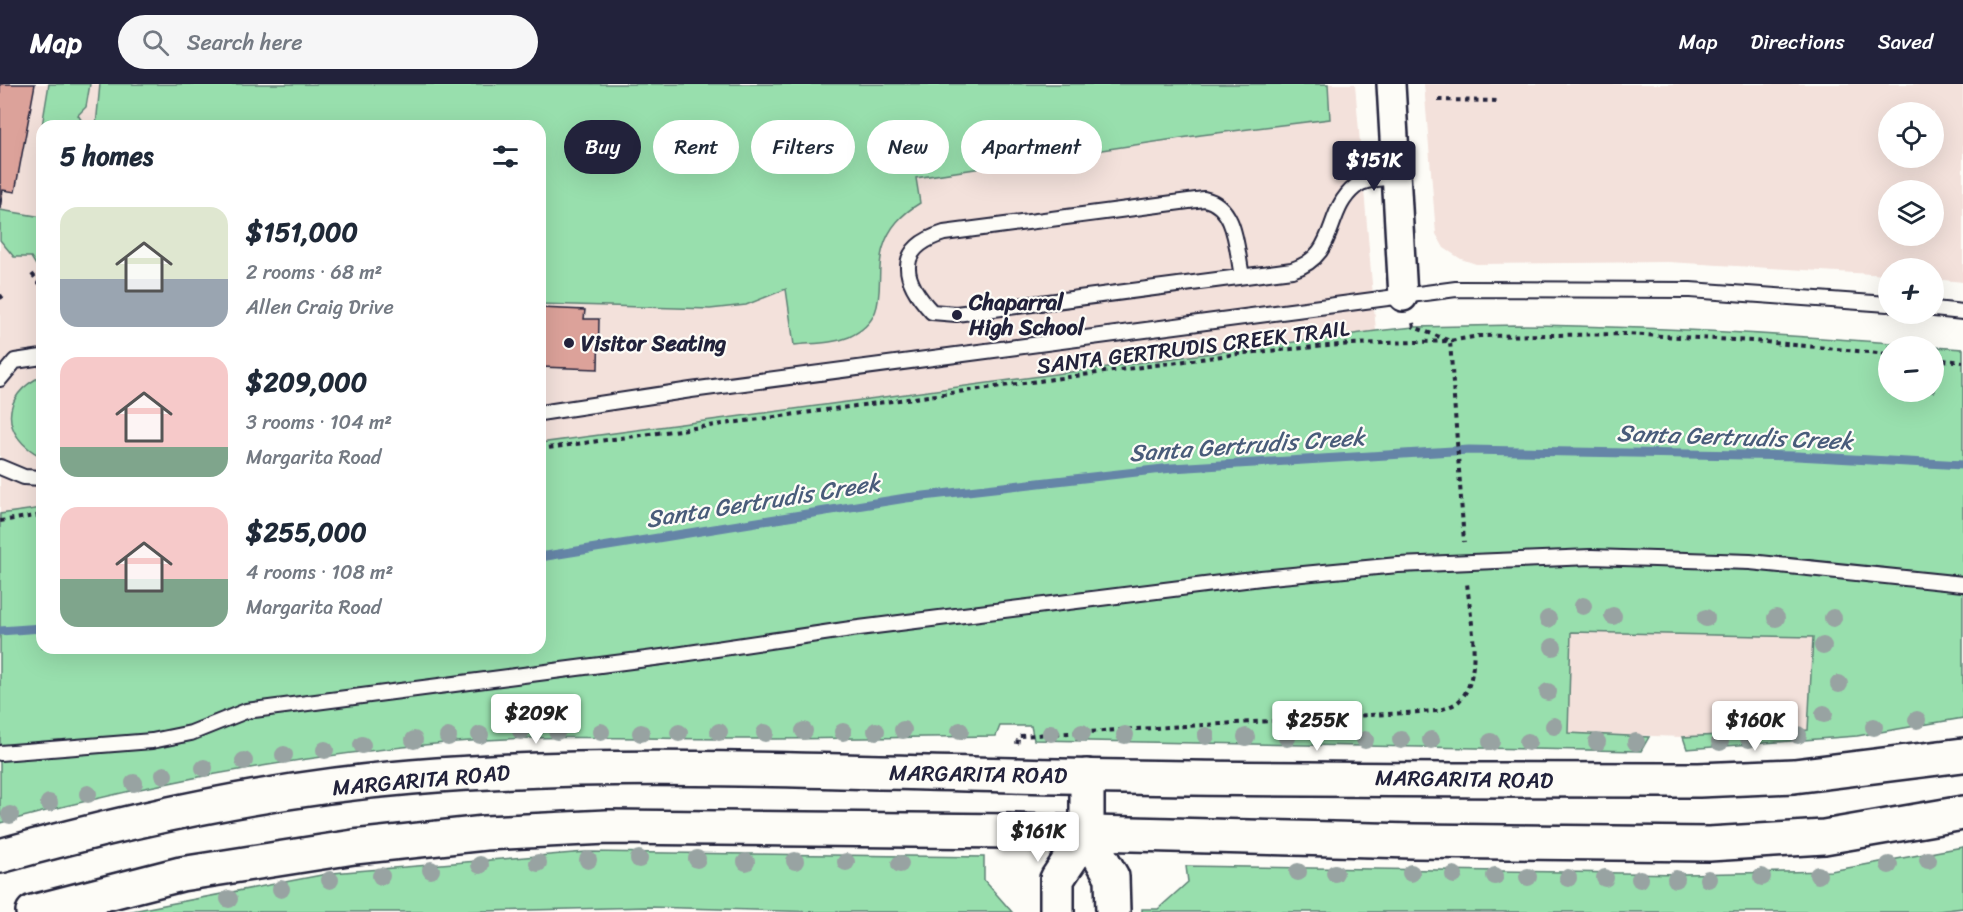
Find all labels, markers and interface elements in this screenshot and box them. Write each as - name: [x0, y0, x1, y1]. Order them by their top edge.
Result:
- search box: [118, 15, 538, 69]
- text: Map: [30, 18, 82, 67]
- text: Search here: [187, 23, 303, 62]
- text: Map: [1679, 23, 1717, 61]
- text: Directions: [1750, 23, 1845, 61]
- text: Saved: [1878, 23, 1933, 61]
- icon: search: [139, 26, 172, 59]
- map controls: [1878, 102, 1944, 402]
- button: locate: [1878, 102, 1944, 168]
- chip: Buy: [564, 120, 641, 174]
- chip: Rent: [653, 120, 739, 174]
- chip: Filters: [751, 120, 855, 174]
- chip: New: [867, 120, 949, 174]
- chip: Apartment: [961, 120, 1102, 174]
- text: 5 homes: [60, 133, 153, 179]
- icon: filters: [489, 140, 522, 173]
- pin: $151K: [1332, 141, 1416, 192]
- text: $151K: [1347, 143, 1402, 178]
- button: layers: [1878, 180, 1944, 246]
- text: $151,000: [246, 209, 358, 255]
- icon: home: [108, 231, 180, 303]
- text: 2 rooms · 68 m²: [246, 255, 382, 290]
- button: +: [1878, 258, 1944, 324]
- place label: Chaparral High School: [968, 283, 1086, 347]
- text: Allen Craig Drive: [246, 290, 394, 325]
- marker: Chaparral High School: [950, 308, 964, 322]
- street label: SANTA GERTRUDIS CREEK TRAIL: [1034, 308, 1352, 386]
- place label: Visitor Seating: [581, 324, 726, 363]
- marker: Visitor Seating: [562, 336, 576, 350]
- button: −: [1878, 336, 1944, 402]
- text: $209,000: [246, 359, 367, 405]
- icon: home: [108, 381, 180, 453]
- text: 3 rooms · 104 m²: [246, 405, 392, 440]
- water label: Santa Gertrudis Creek: [1616, 412, 1855, 462]
- water label: Santa Gertrudis Creek: [1128, 416, 1368, 474]
- text: Margarita Road: [246, 440, 381, 475]
- water label: Santa Gertrudis Creek: [643, 462, 884, 540]
- text: $255,000: [246, 509, 367, 555]
- icon: home: [108, 531, 180, 603]
- text: 4 rooms · 108 m²: [246, 555, 393, 590]
- text: Margarita Road: [246, 590, 381, 625]
- pin: $209K: [494, 694, 578, 745]
- text: $209K: [505, 696, 567, 731]
- pin: $255K: [1275, 701, 1359, 752]
- pin: $160K: [1713, 701, 1797, 752]
- text: $255K: [1286, 703, 1348, 738]
- text: $160K: [1726, 703, 1784, 738]
- street label: MARGARITA ROAD: [331, 753, 512, 807]
- street label: MARGARITA ROAD: [889, 753, 1068, 795]
- street label: MARGARITA ROAD: [1375, 758, 1554, 800]
- pin: $161K: [996, 812, 1080, 863]
- text: $161K: [1011, 814, 1065, 849]

